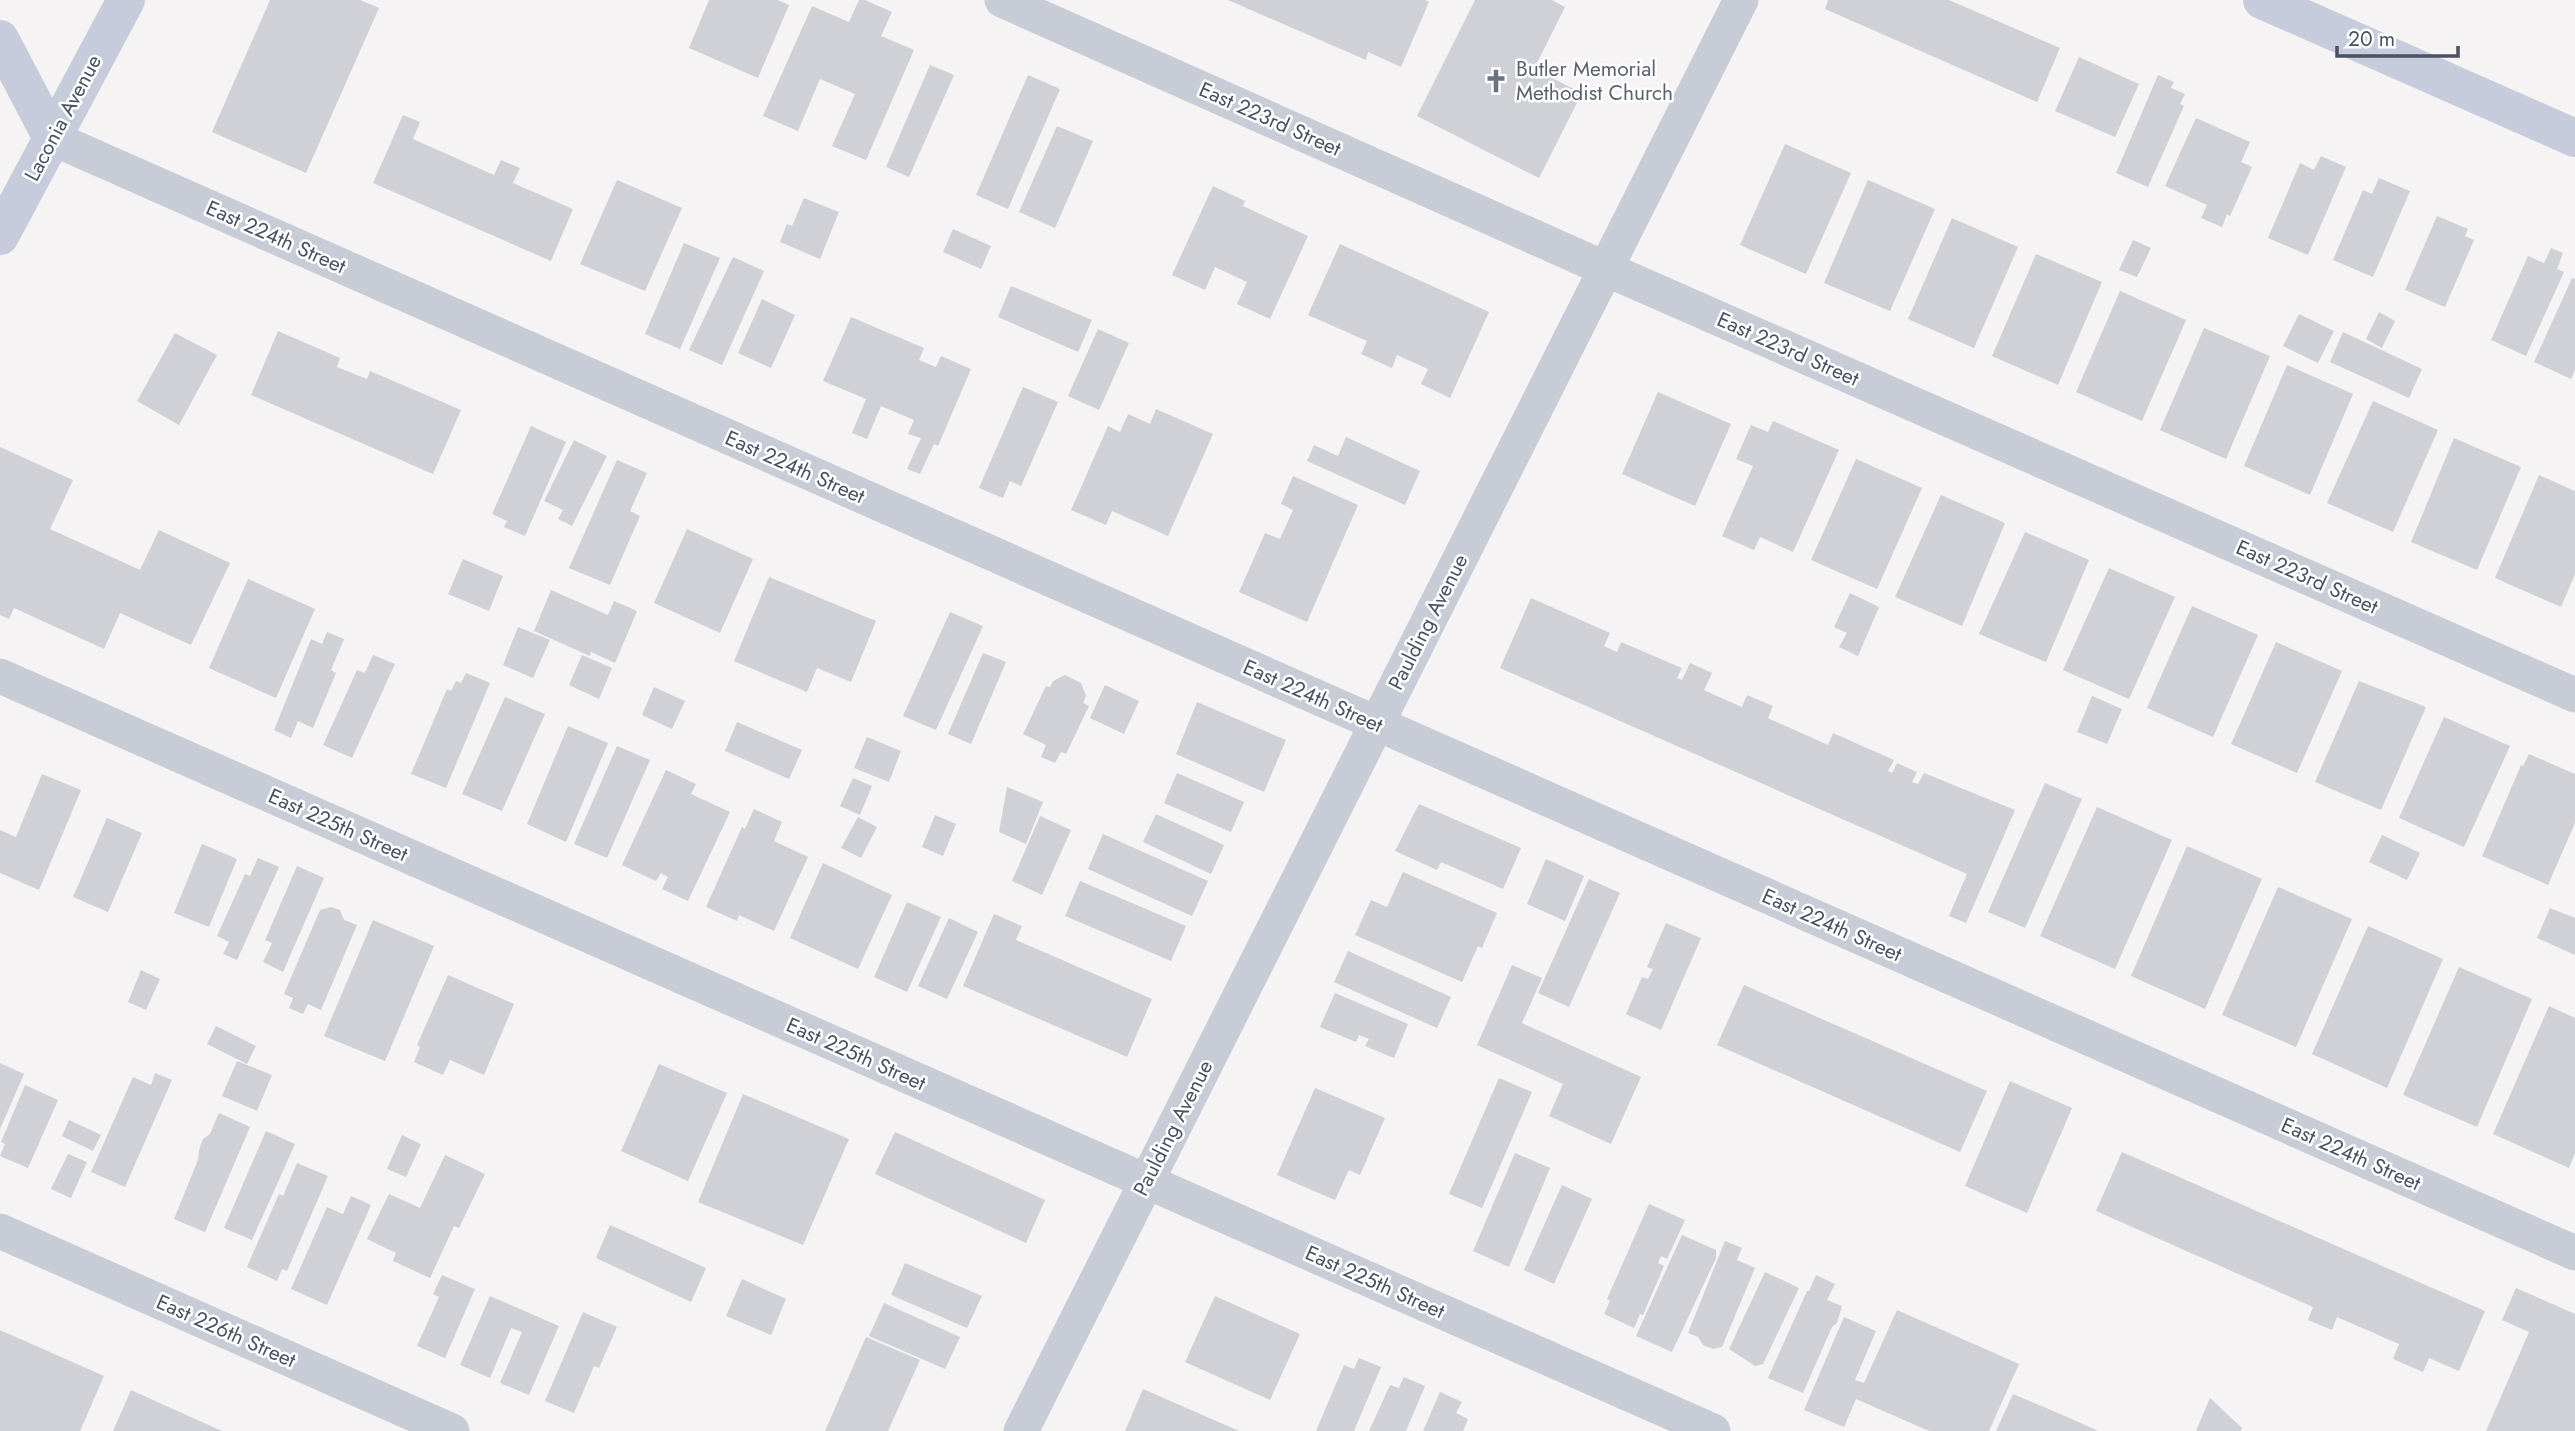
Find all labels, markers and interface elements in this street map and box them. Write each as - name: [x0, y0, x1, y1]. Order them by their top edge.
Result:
- scale bar: [2337, 14, 2458, 58]
- text: 20 m: [2348, 24, 2395, 54]
- street label: Laconia Avenue: [17, 49, 109, 187]
- place label: Butler Memorial Methodist Church: [1516, 54, 1673, 108]
- church icon: Butler Memorial Methodist Church: [1482, 67, 1510, 95]
- street label: East 223rd Street: [1194, 74, 1346, 164]
- street label: East 224th Street: [201, 193, 351, 281]
- street label: East 223rd Street: [1712, 304, 1864, 394]
- street label: East 224th Street: [720, 423, 870, 511]
- street label: East 223rd Street: [2231, 532, 2383, 622]
- street label: Paulding Avenue: [1381, 549, 1475, 695]
- street label: East 224th Street: [1238, 652, 1388, 740]
- street label: East 225th Street: [264, 781, 412, 869]
- street label: East 224th Street: [1757, 881, 1907, 969]
- street label: East 225th Street: [782, 1010, 930, 1098]
- street label: Paulding Avenue: [1126, 1055, 1220, 1201]
- street label: East 224th Street: [2276, 1110, 2426, 1198]
- street label: East 225th Street: [1301, 1238, 1449, 1326]
- street label: East 226th Street: [151, 1287, 301, 1375]

